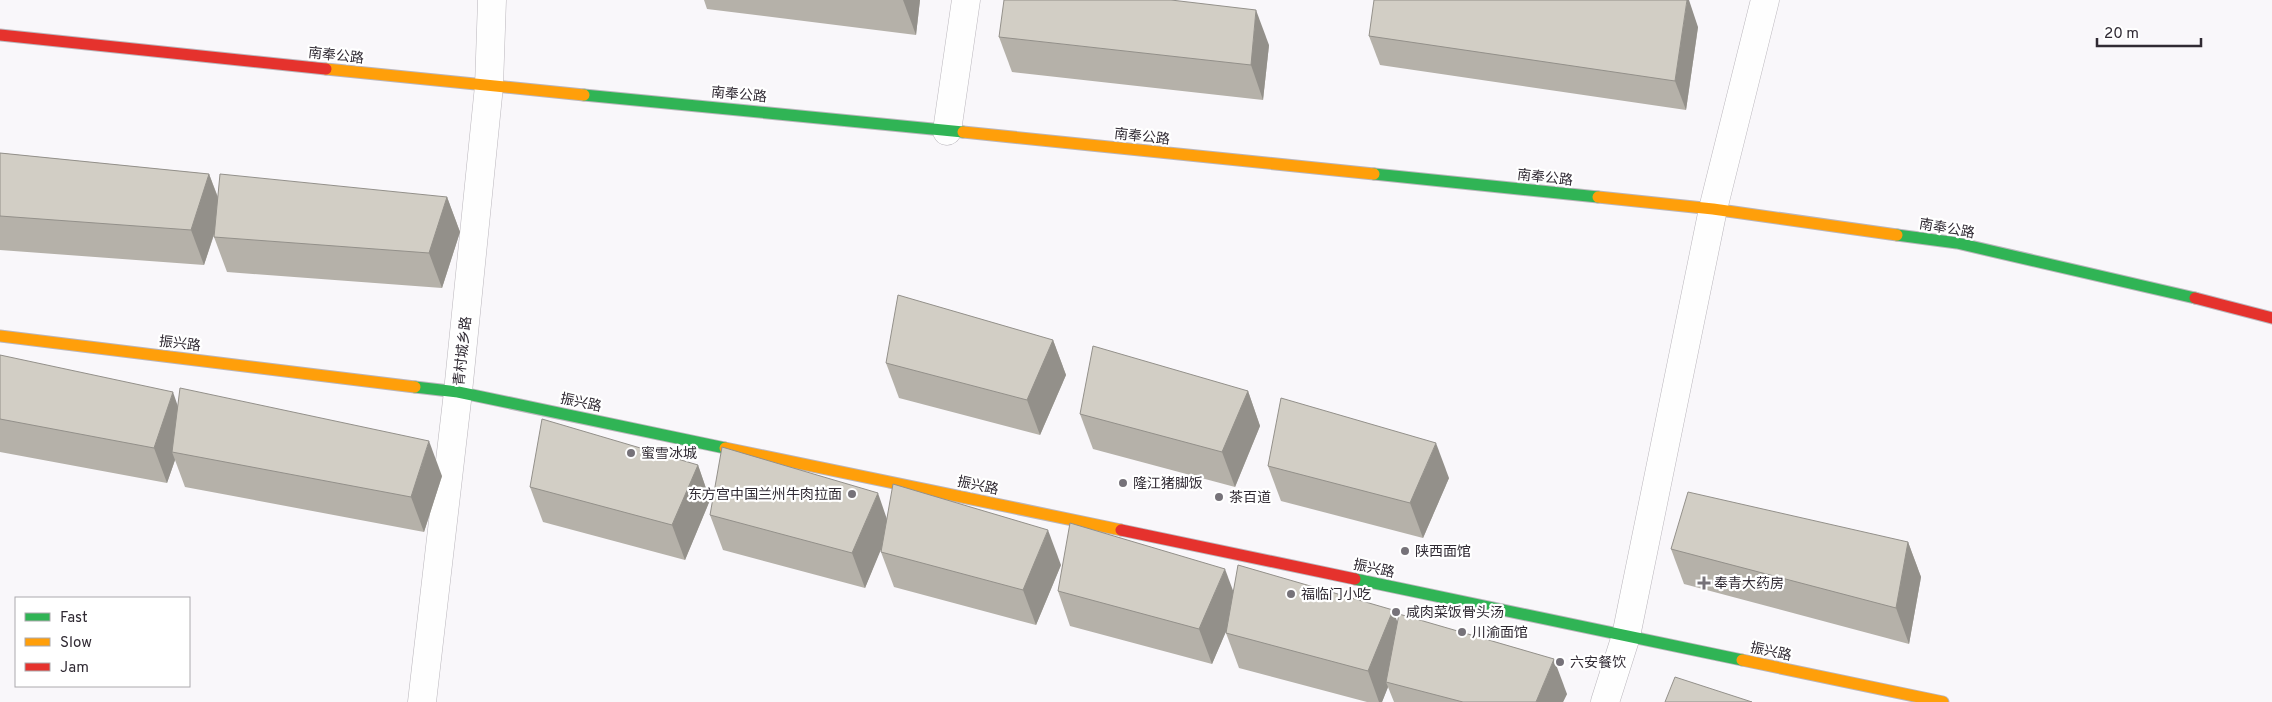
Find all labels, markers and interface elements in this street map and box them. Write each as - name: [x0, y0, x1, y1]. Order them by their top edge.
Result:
- scale bar: [2097, 15, 2201, 47]
- text: 20 m: [2104, 25, 2139, 44]
- street label: 南奉公路: [307, 45, 365, 68]
- street label: 南奉公路: [710, 85, 768, 106]
- street label: 南奉公路: [1113, 126, 1171, 149]
- street label: 南奉公路: [1516, 167, 1574, 190]
- street label: 南奉公路: [1918, 216, 1976, 243]
- street label: 青村城乡路: [450, 315, 476, 387]
- street label: 振兴路: [158, 333, 202, 355]
- street label: 振兴路: [558, 391, 603, 416]
- place label: 蜜雪冰城: [641, 446, 697, 463]
- marker: 蜜雪冰城: [625, 447, 637, 459]
- street label: 振兴路: [955, 474, 1000, 499]
- place label: 隆江猪脚饭: [1133, 476, 1203, 493]
- marker: 隆江猪脚饭: [1117, 477, 1129, 489]
- place label: 东方宫中国兰州牛肉拉面: [688, 486, 842, 504]
- marker: 东方宫中国兰州牛肉拉面: [846, 488, 858, 500]
- place label: 茶百道: [1229, 490, 1271, 507]
- marker: 茶百道: [1213, 491, 1225, 503]
- place label: 陕西面馆: [1415, 544, 1471, 561]
- marker: 陕西面馆: [1399, 545, 1411, 557]
- street label: 振兴路: [1351, 557, 1396, 582]
- place label: 奉青大药房: [1714, 576, 1784, 593]
- marker: 奉青大药房: [1698, 577, 1710, 589]
- place label: 福临门小吃: [1301, 586, 1371, 604]
- marker: 福临门小吃: [1285, 588, 1297, 600]
- legend: [15, 597, 190, 687]
- place label: 咸肉菜饭骨头汤: [1406, 605, 1504, 622]
- marker: 咸肉菜饭骨头汤: [1390, 606, 1402, 618]
- text: Fast: [60, 609, 88, 628]
- place label: 川渝面馆: [1472, 625, 1528, 642]
- marker: 川渝面馆: [1456, 626, 1468, 638]
- text: Slow: [60, 634, 92, 653]
- street label: 振兴路: [1748, 640, 1793, 665]
- place label: 六安餐饮: [1570, 655, 1626, 672]
- marker: 六安餐饮: [1554, 656, 1566, 668]
- text: Jam: [60, 659, 89, 678]

